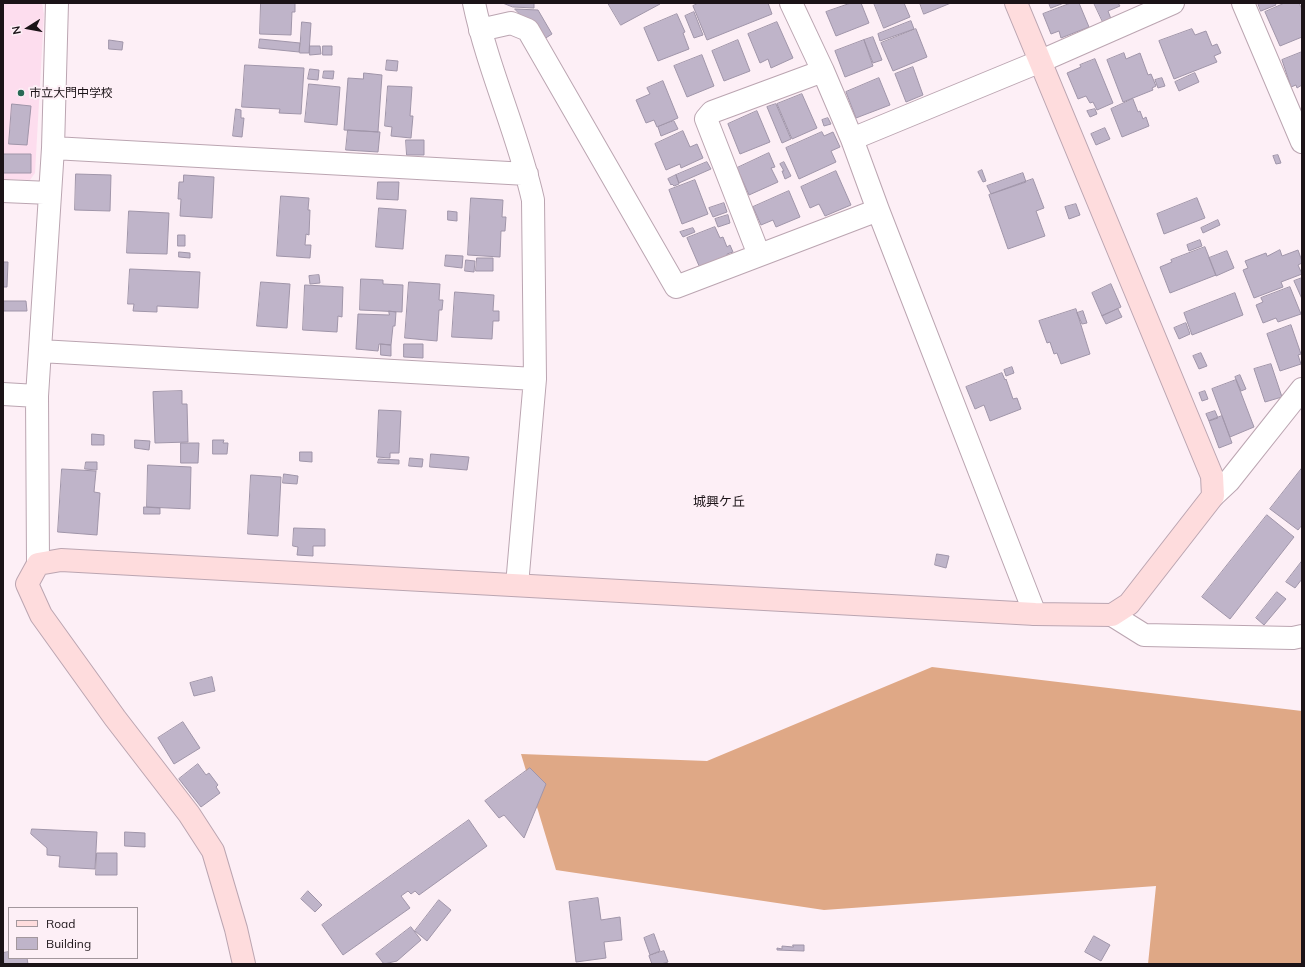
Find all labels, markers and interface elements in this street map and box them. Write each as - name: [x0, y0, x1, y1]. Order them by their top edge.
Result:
- north arrow: [8, 8, 48, 48]
- text: N: [9, 25, 24, 36]
- place label: 市立大門中学校: [29, 86, 113, 100]
- marker: 市立大門中学校: [16, 88, 26, 98]
- district label: 城興ケ丘: [693, 494, 745, 510]
- legend: [8, 907, 138, 959]
- text: Road: [46, 916, 75, 931]
- text: Building: [46, 936, 91, 951]

